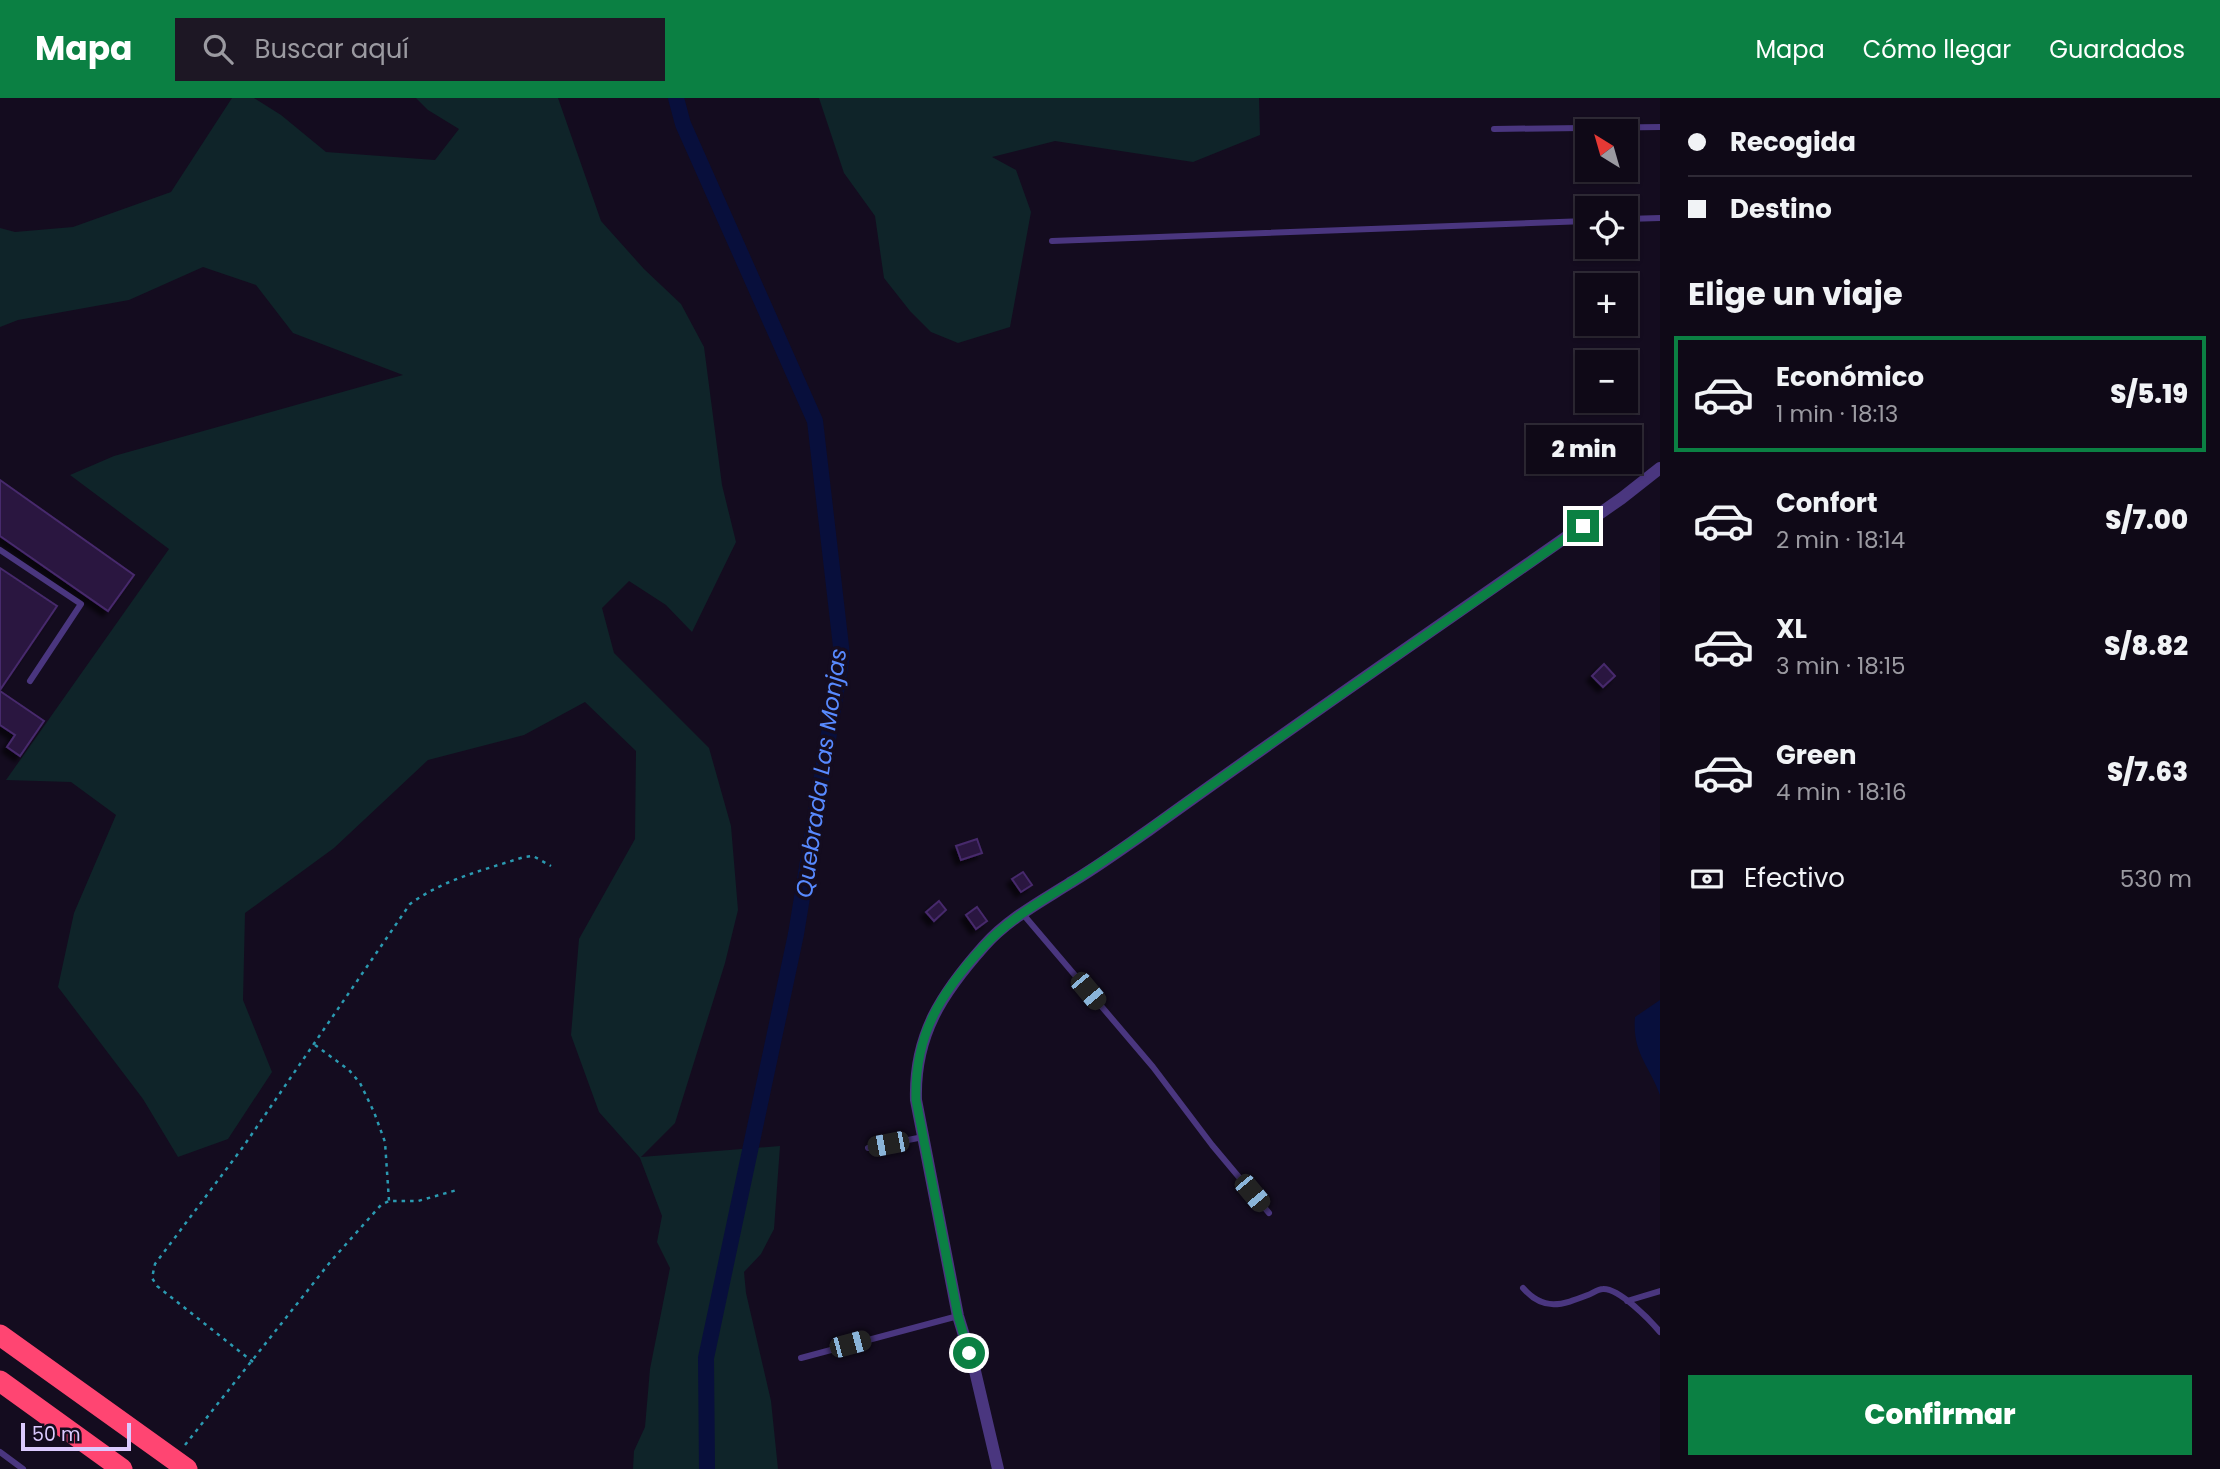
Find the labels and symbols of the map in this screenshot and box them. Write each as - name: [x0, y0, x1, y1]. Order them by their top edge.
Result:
- north arrow: [1575, 119, 1638, 182]
- callout: 2 min: [1525, 424, 1641, 474]
- route end: [1567, 510, 1599, 542]
- water label: Quebrada Las Monjas: [788, 646, 854, 900]
- car: [1067, 968, 1110, 1014]
- car: [866, 1130, 911, 1158]
- car: [1231, 1170, 1274, 1216]
- car: [827, 1328, 874, 1360]
- route start: [953, 1337, 985, 1369]
- scale bar: [21, 1420, 131, 1452]

